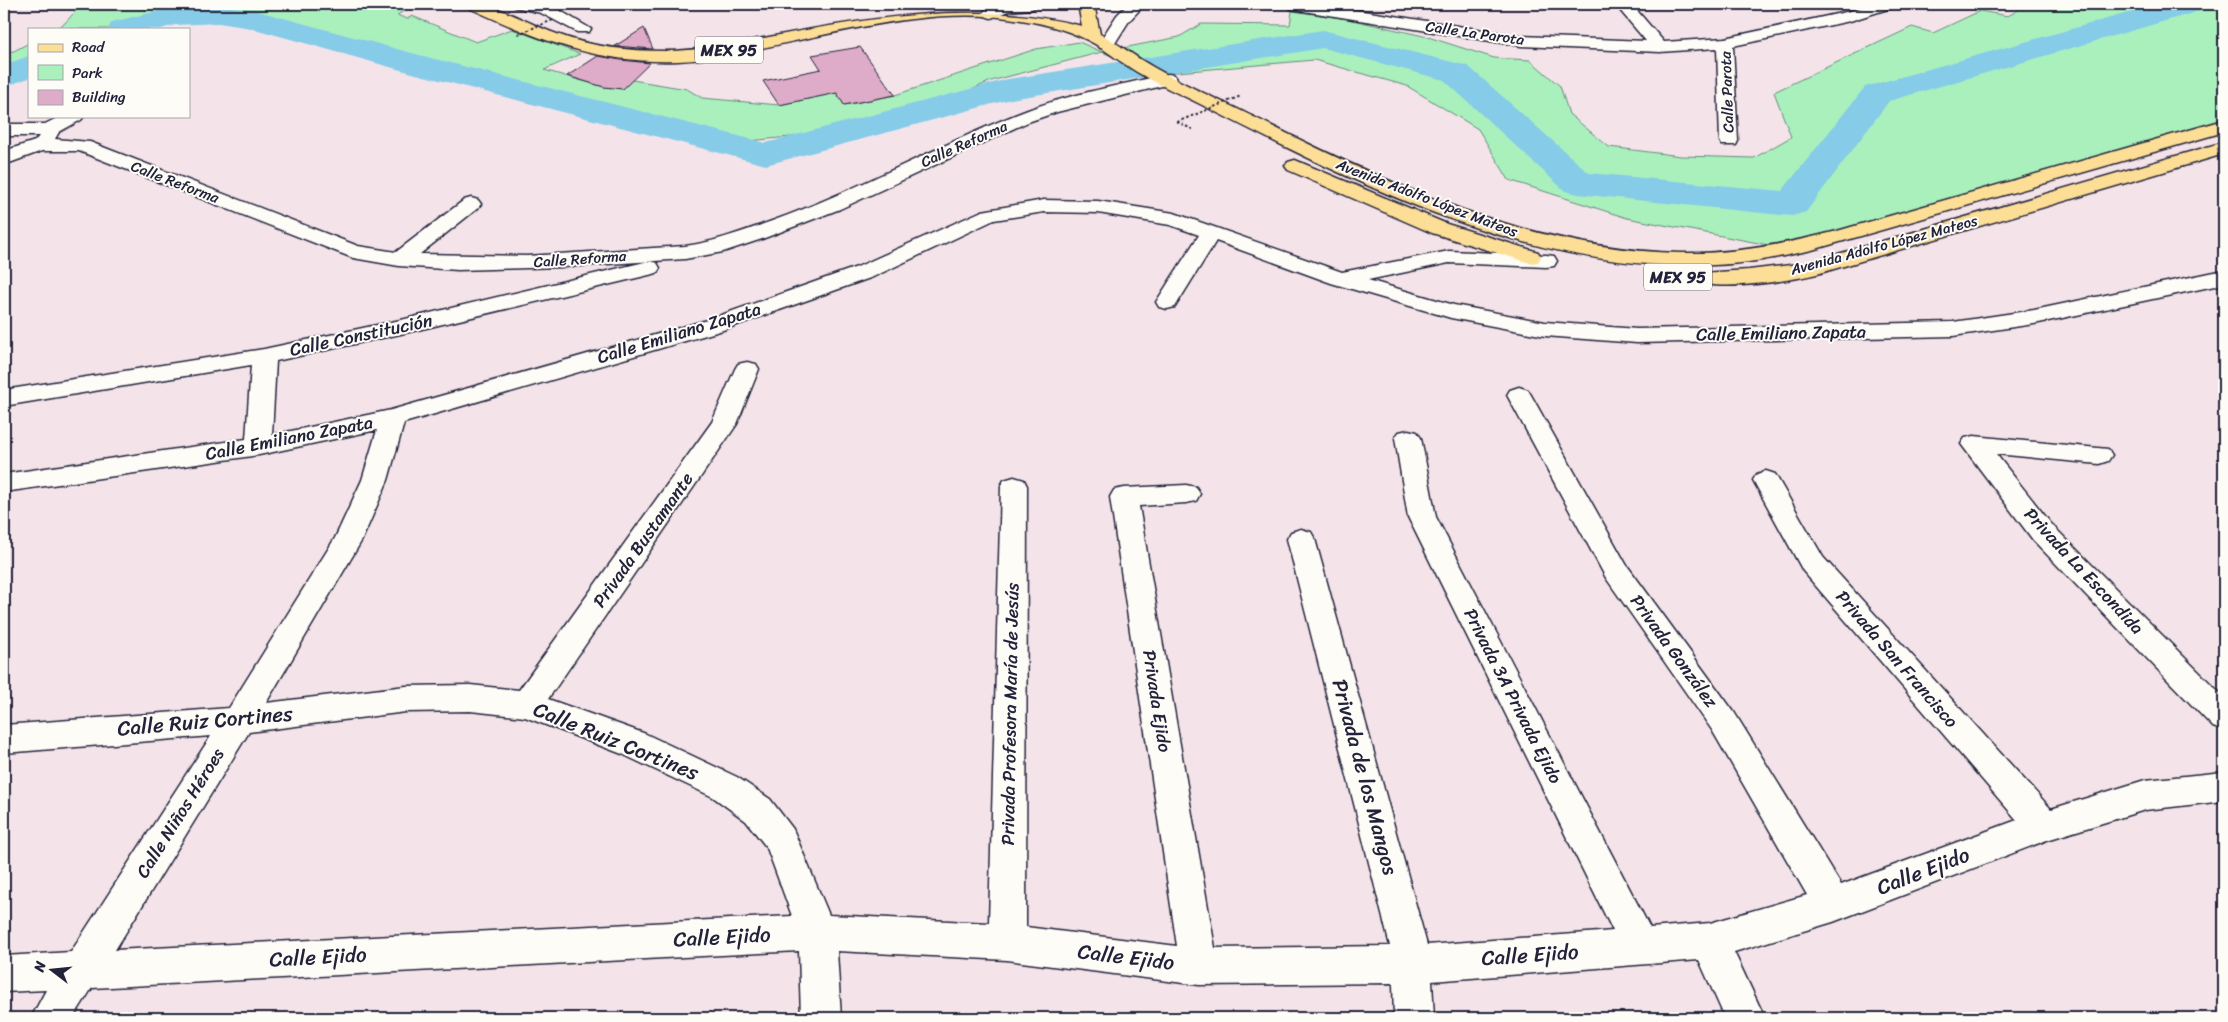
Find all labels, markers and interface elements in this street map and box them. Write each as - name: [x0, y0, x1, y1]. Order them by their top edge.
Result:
- street label: Calle La Parota: [1424, 13, 1526, 53]
- legend: [28, 28, 190, 118]
- text: Road: [72, 34, 105, 60]
- road number: MEX 95: [695, 36, 763, 64]
- street label: Calle Parota: [1713, 50, 1741, 133]
- text: Park: [72, 60, 103, 86]
- text: Building: [72, 84, 126, 110]
- street label: Calle Reforma: [916, 113, 1012, 175]
- street label: Avenida Adolfo López Mateos: [1331, 151, 1522, 245]
- street label: Calle Reforma: [127, 153, 223, 211]
- street label: Avenida Adolfo López Mateos: [1786, 207, 1981, 283]
- street label: Calle Reforma: [533, 243, 628, 275]
- road number: MEX 95: [1644, 264, 1712, 290]
- street label: Calle Emiliano Zapata: [593, 293, 765, 373]
- street label: Calle Constitución: [287, 304, 436, 366]
- street label: Calle Emiliano Zapata: [1696, 316, 1866, 350]
- street label: Calle Emiliano Zapata: [203, 406, 375, 470]
- street label: Privada Bustamante: [584, 465, 702, 615]
- street label: Privada La Escondida: [2016, 500, 2152, 642]
- street label: Privada Profesora María de Jesús: [992, 582, 1028, 846]
- street label: Privada San Francisco: [1828, 582, 1966, 736]
- street label: Privada González: [1622, 587, 1727, 715]
- street label: Privada 3A Privada Ejido: [1455, 602, 1571, 790]
- street label: Privada Ejido: [1133, 647, 1181, 755]
- street label: Privada de los Mangos: [1321, 675, 1410, 880]
- street label: Calle Ruiz Cortines: [527, 690, 705, 792]
- street label: Calle Ruiz Cortines: [116, 694, 295, 748]
- street label: Calle Niños Héroes: [127, 741, 233, 884]
- street label: Calle Ejido: [1871, 836, 1975, 906]
- street label: Calle Ejido: [672, 915, 772, 959]
- street label: Calle Ejido: [1075, 932, 1177, 982]
- street label: Calle Ejido: [1480, 933, 1580, 977]
- street label: Calle Ejido: [268, 935, 368, 979]
- north arrow: [28, 944, 78, 994]
- text: N: [26, 958, 53, 976]

